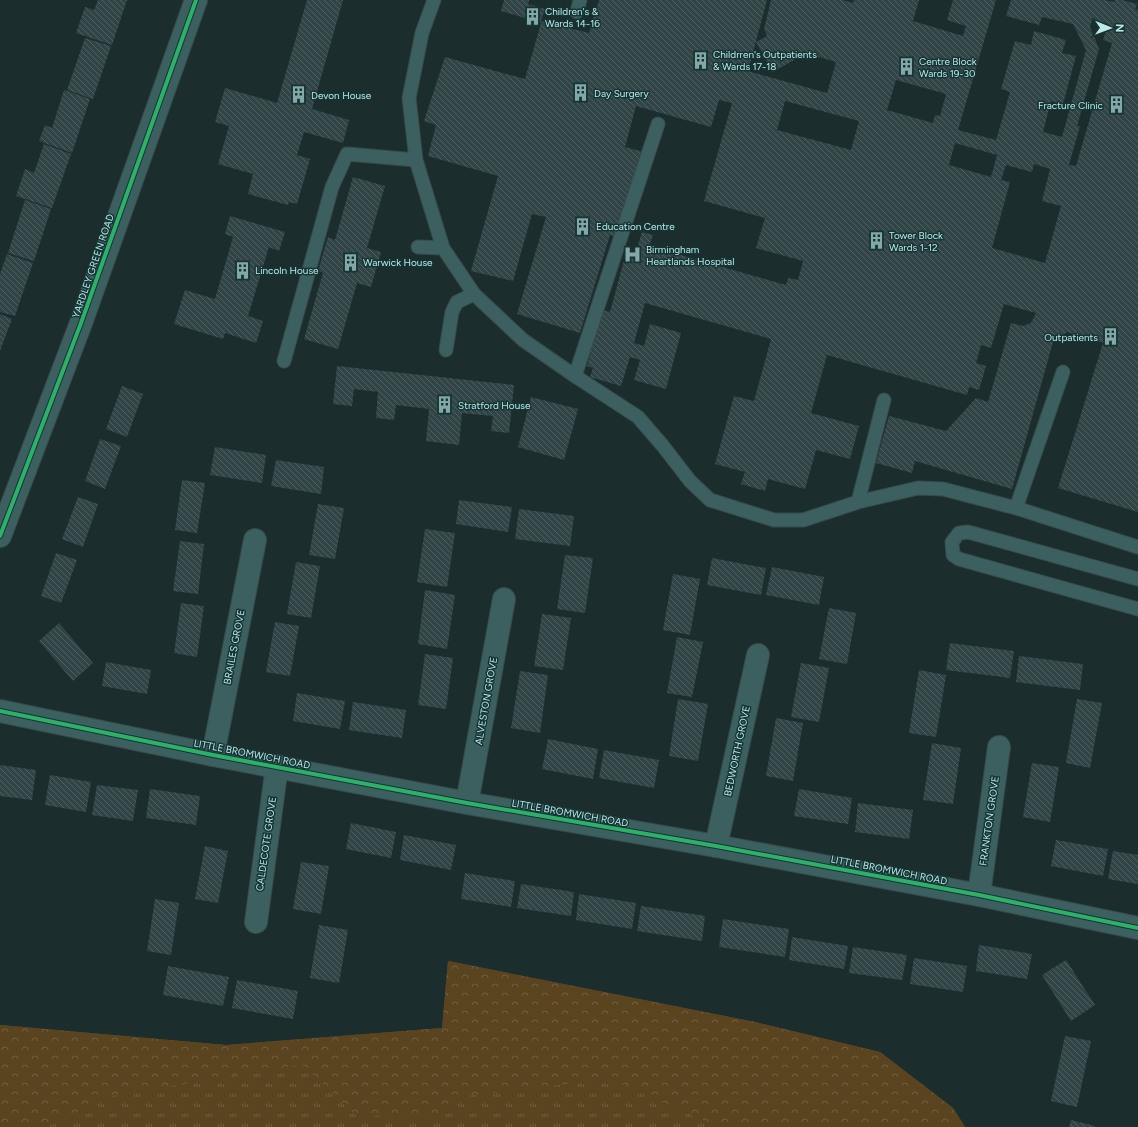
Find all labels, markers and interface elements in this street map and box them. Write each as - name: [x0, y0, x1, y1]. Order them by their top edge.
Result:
- place label: Children's & Wards 14-16: [545, 5, 600, 30]
- building icon: Children's & Wards 14-16: [522, 7, 542, 27]
- north arrow: [1090, 8, 1130, 48]
- text: N: [1113, 24, 1126, 33]
- place label: Childrren's Outpatients & Wards 17-18: [713, 48, 817, 73]
- building icon: Childrren's Outpatients & Wards 17-18: [690, 50, 710, 70]
- place label: Centre Block Wards 19-30: [919, 55, 977, 80]
- building icon: Centre Block Wards 19-30: [896, 57, 916, 77]
- building icon: Day Surgery: [571, 83, 591, 103]
- building icon: Devon House: [288, 85, 308, 105]
- place label: Day Surgery: [594, 87, 649, 100]
- place label: Devon House: [311, 89, 372, 102]
- building icon: Fracture Clinic: [1106, 95, 1126, 115]
- place label: Fracture Clinic: [1038, 99, 1104, 112]
- street label: YARDLEY GREEN ROAD: [69, 212, 117, 320]
- building icon: Education Centre: [573, 216, 593, 236]
- place label: Education Centre: [596, 220, 675, 233]
- place label: Tower Block Wards 1-12: [889, 229, 943, 254]
- building icon: Tower Block Wards 1-12: [866, 231, 886, 251]
- place label: Birmingham Heartlands Hospital: [646, 243, 734, 268]
- hospital icon: Birmingham Heartlands Hospital: [623, 245, 643, 265]
- building icon: Warwick House: [340, 252, 360, 272]
- place label: Warwick House: [363, 256, 433, 269]
- building icon: Lincoln House: [232, 260, 252, 280]
- place label: Lincoln House: [255, 264, 319, 277]
- building icon: Outpatients: [1101, 327, 1121, 347]
- place label: Outpatients: [1044, 331, 1098, 344]
- building icon: Stratford House: [435, 395, 455, 415]
- place label: Stratford House: [458, 399, 531, 412]
- street label: BRAILES GROVE: [220, 608, 248, 686]
- street label: ALVESTON GROVE: [472, 656, 500, 746]
- street label: BEDWORTH GROVE: [721, 704, 753, 797]
- street label: LITTLE BROMWICH ROAD: [193, 736, 311, 772]
- street label: FRANKTON GROVE: [976, 775, 1002, 867]
- street label: CALDECOTE GROVE: [253, 796, 279, 892]
- street label: LITTLE BROMWICH ROAD: [511, 796, 629, 830]
- street label: LITTLE BROMWICH ROAD: [830, 852, 948, 888]

